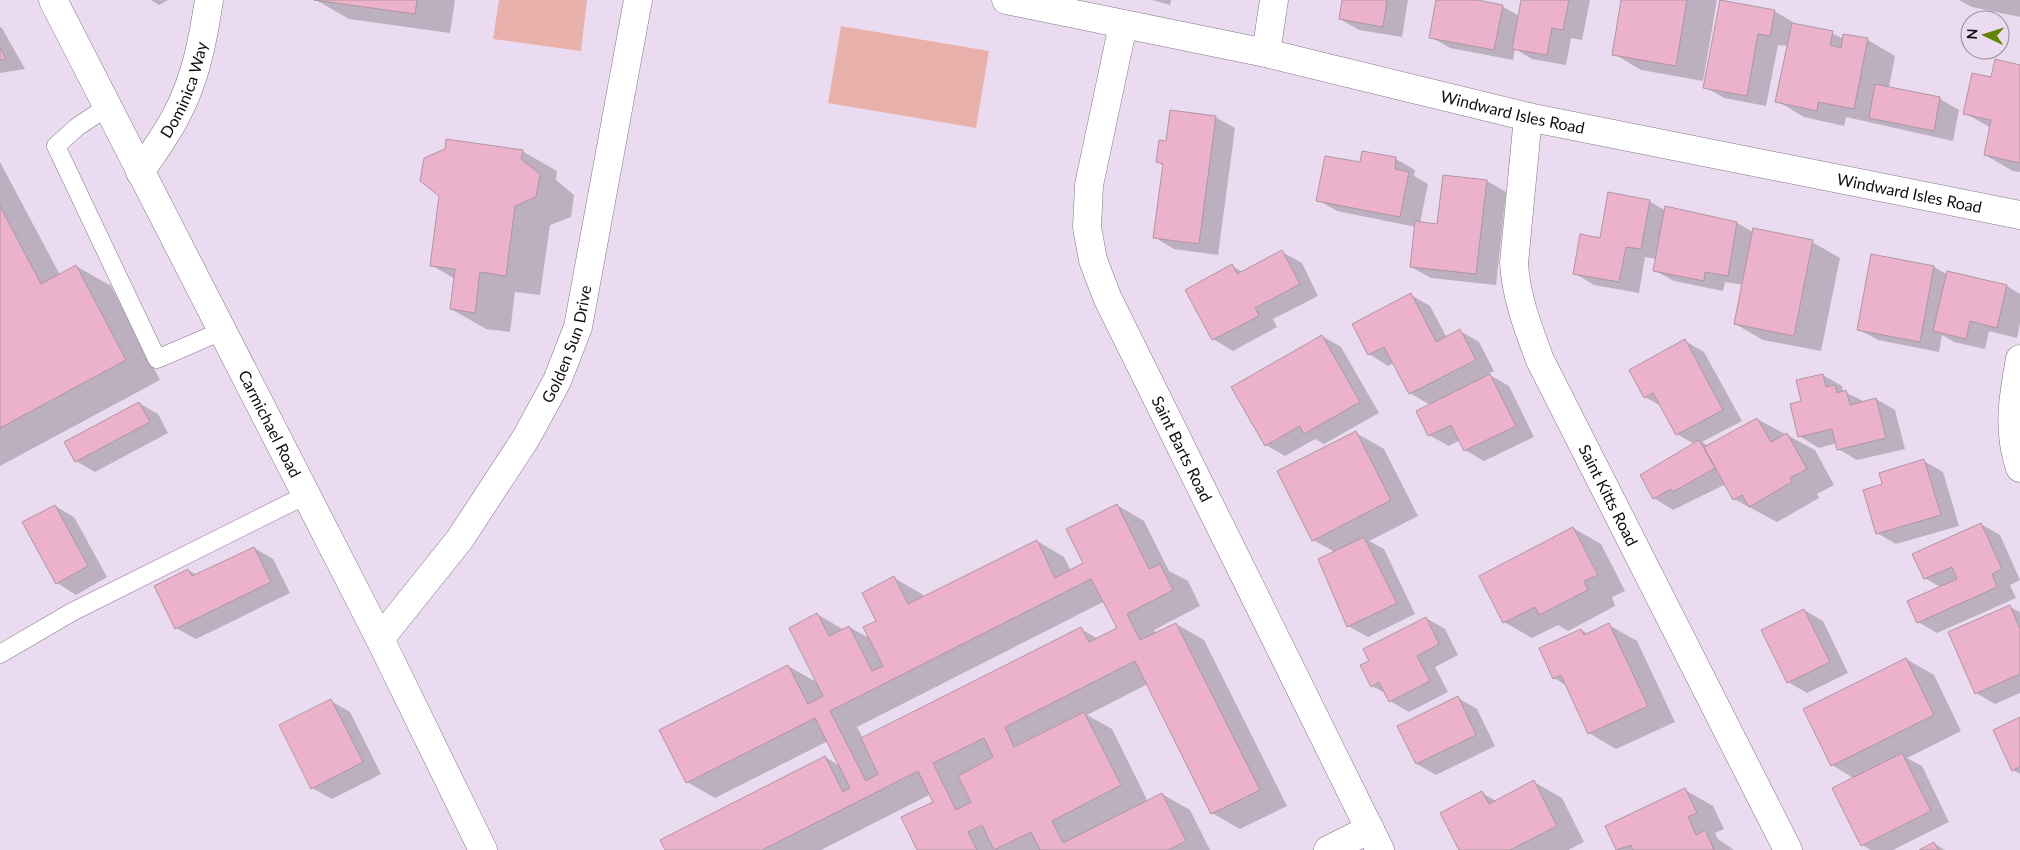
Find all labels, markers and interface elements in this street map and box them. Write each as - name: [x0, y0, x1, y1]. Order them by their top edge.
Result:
- north arrow: [1960, 10, 2010, 60]
- text: N: [1963, 28, 1980, 40]
- street label: Dominica Way: [156, 39, 211, 141]
- street label: Windward Isles Road: [1439, 86, 1586, 137]
- street label: Windward Isles Road: [1835, 169, 1984, 216]
- street label: Golden Sun Drive: [537, 284, 594, 406]
- street label: Carmichael Road: [235, 367, 306, 480]
- street label: Saint Barts Road: [1148, 393, 1216, 505]
- street label: Saint Kitts Road: [1575, 441, 1642, 549]

